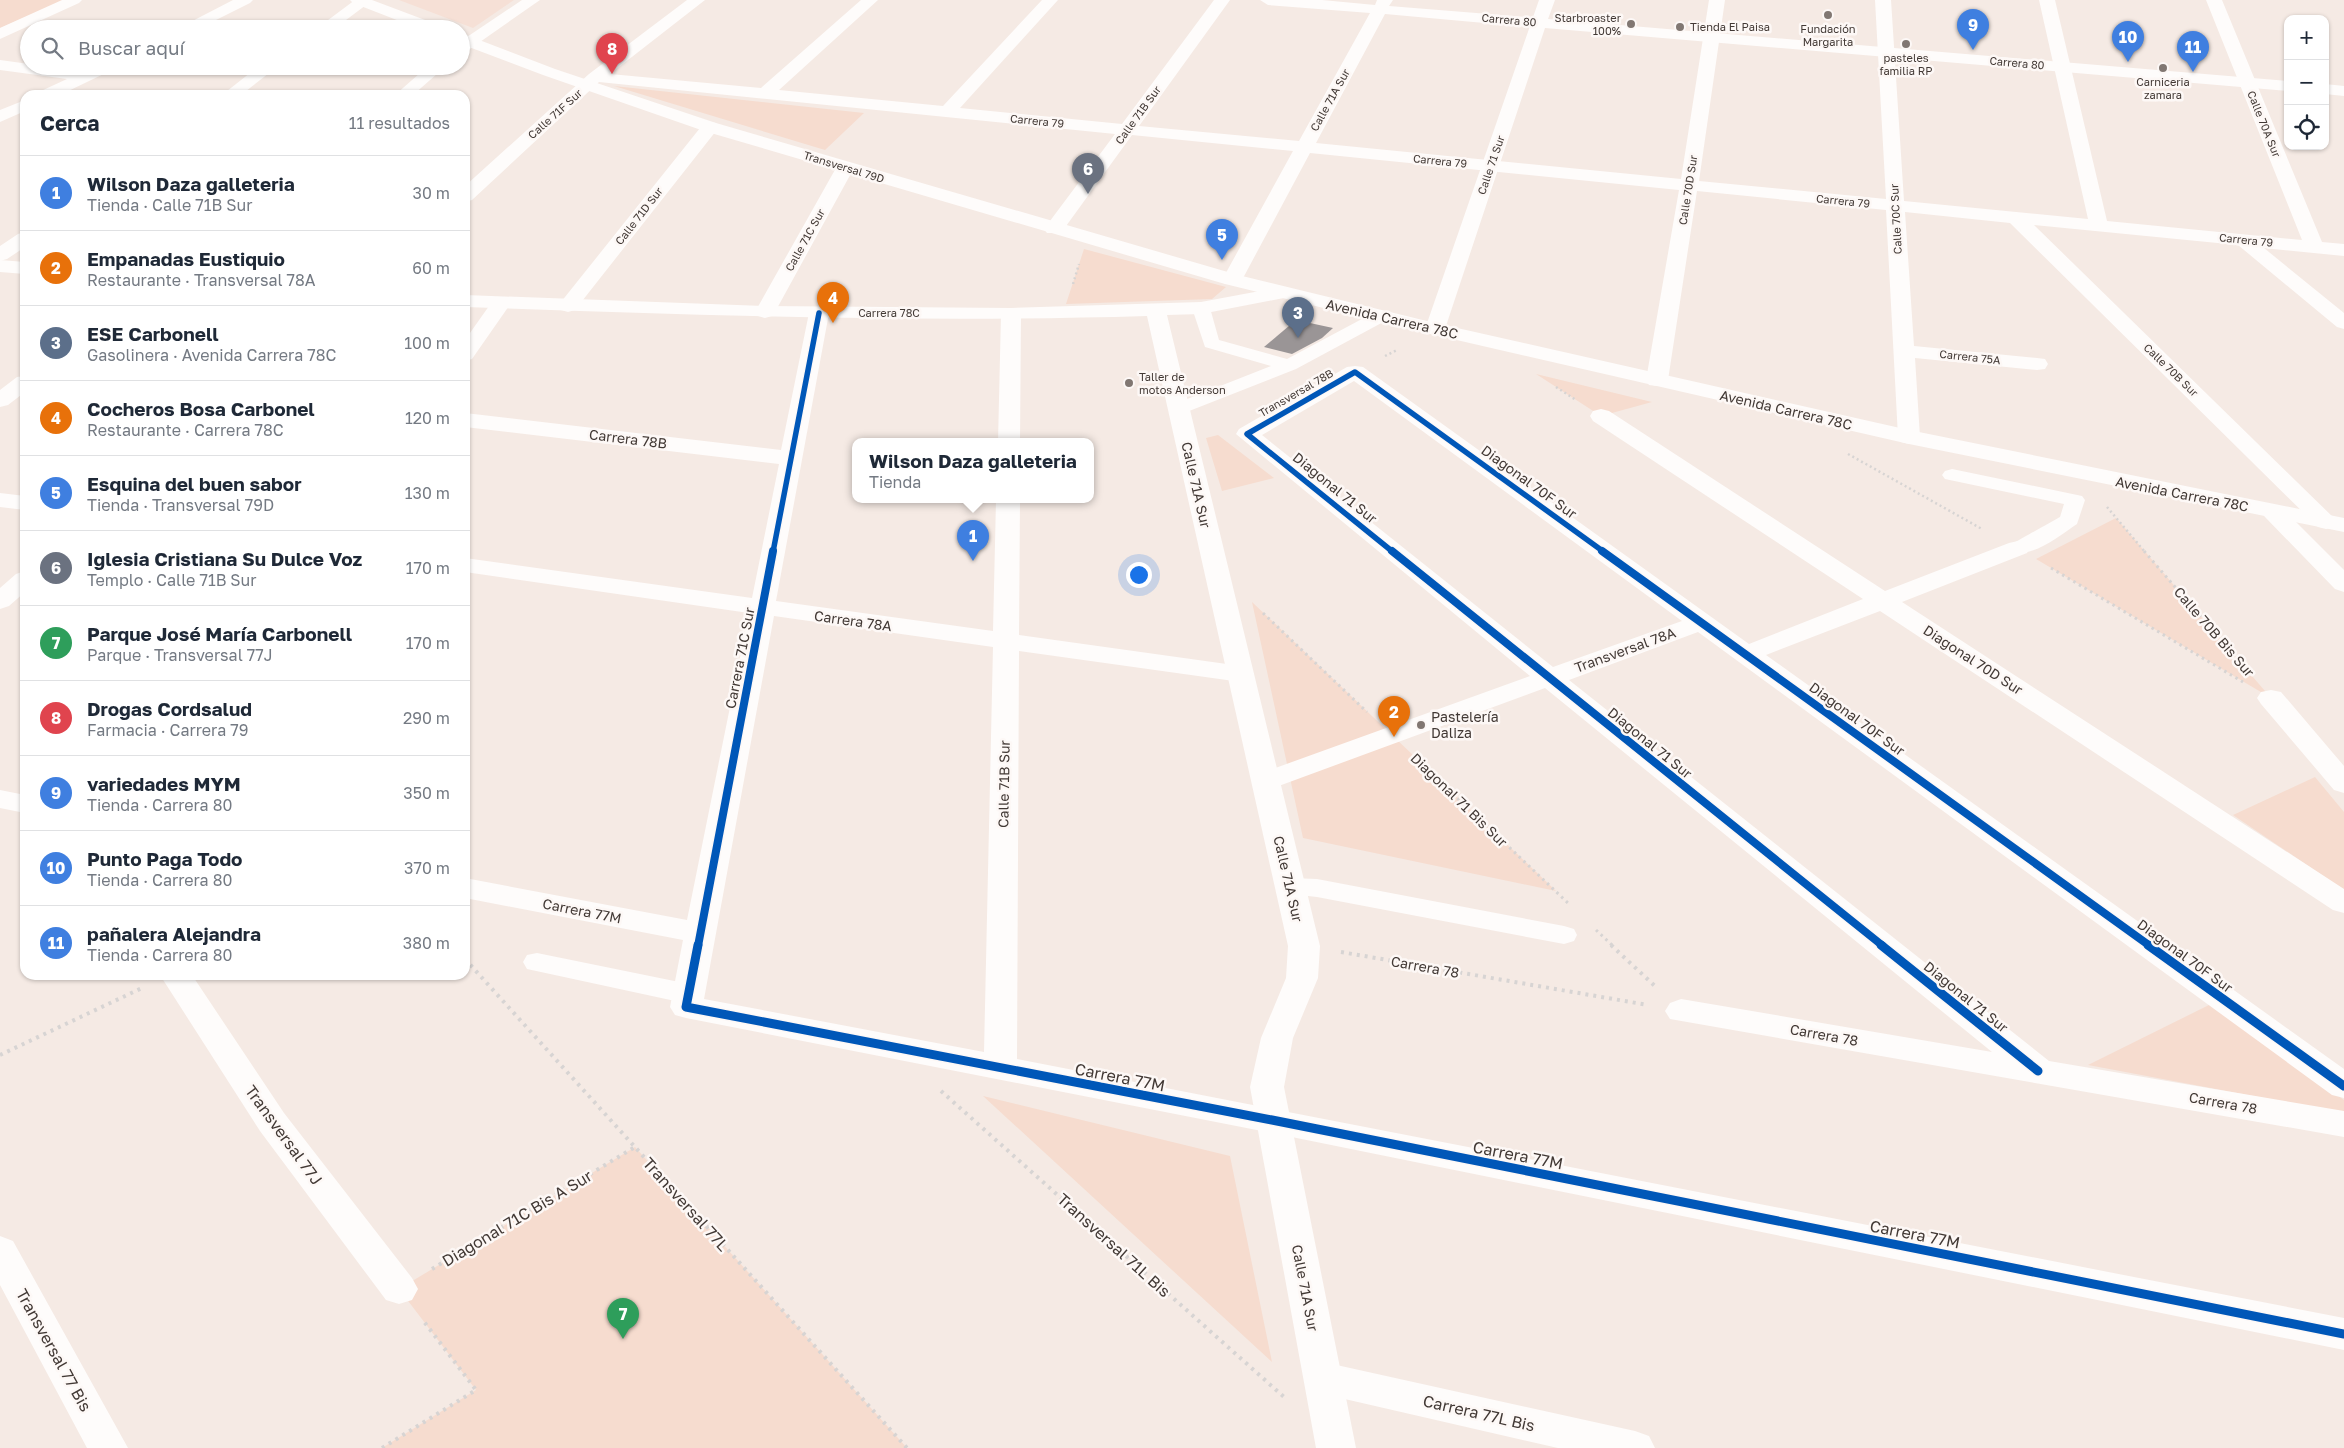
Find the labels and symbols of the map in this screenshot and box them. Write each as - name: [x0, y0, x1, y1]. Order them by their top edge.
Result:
- marker: Fundación Margarita: [1822, 9, 1834, 21]
- pin: 9: [1957, 9, 1989, 50]
- street label: Carrera 80: [1481, 11, 1537, 28]
- place label: Starbroaster 100%: [1555, 11, 1622, 37]
- marker: Starbroaster 100%: [1625, 18, 1637, 30]
- place label: Tienda El Paisa: [1690, 20, 1770, 33]
- marker: Tienda El Paisa: [1674, 21, 1686, 33]
- pin: 10: [2112, 21, 2144, 62]
- place label: Fundación Margarita: [1800, 22, 1856, 48]
- pin: 11: [2177, 31, 2209, 72]
- pin: 8: [596, 33, 628, 74]
- marker: pasteles familia RP: [1900, 38, 1912, 50]
- place label: pasteles familia RP: [1880, 51, 1932, 77]
- street label: Carrera 80: [1989, 54, 2045, 71]
- marker: Carniceria zamara: [2157, 62, 2169, 74]
- street label: Calle 71A Sur: [1307, 66, 1352, 133]
- place label: Carniceria zamara: [2136, 75, 2190, 101]
- street label: Calle 71B Sur: [1112, 82, 1164, 146]
- street label: Calle 71F Sur: [525, 86, 585, 141]
- street label: Calle 70A Sur: [2245, 89, 2284, 160]
- street label: Carrera 79: [1009, 111, 1065, 130]
- street label: Calle 71 Sur: [1474, 133, 1507, 196]
- street label: Transversal 79D: [802, 148, 886, 185]
- street label: Carrera 79: [1412, 151, 1468, 170]
- pin: 6: [1072, 153, 1104, 194]
- street label: Calle 70D Sur: [1676, 153, 1700, 226]
- street label: Calle 70C Sur: [1887, 183, 1904, 255]
- street label: Calle 71D Sur: [612, 184, 666, 247]
- street label: Carrera 79: [1815, 191, 1871, 210]
- street label: Calle 71C Sur: [782, 206, 827, 273]
- pin: 5: [1206, 219, 1238, 260]
- street label: Carrera 79: [2218, 230, 2274, 249]
- pin: 4: [817, 282, 849, 323]
- street label: Avenida Carrera 78C: [1324, 295, 1460, 342]
- pin: 3: [1282, 297, 1314, 338]
- street label: Carrera 78C: [858, 306, 920, 319]
- street label: Calle 70B Sur: [2141, 340, 2202, 399]
- street label: Carrera 75A: [1939, 347, 2002, 366]
- street label: Transversal 78B: [1256, 366, 1335, 419]
- place label: Taller de motos Anderson: [1139, 370, 1226, 396]
- marker: Taller de motos Anderson: [1123, 377, 1135, 389]
- street label: Avenida Carrera 78C: [1718, 386, 1854, 433]
- street label: Carrera 78B: [588, 425, 668, 452]
- street label: Calle 71A Sur: [1178, 440, 1215, 530]
- street label: Diagonal 70F Sur: [1478, 441, 1581, 522]
- street label: Diagonal 71 Sur: [1290, 448, 1381, 527]
- street label: Avenida Carrera 78C: [2114, 472, 2250, 515]
- pin: 1: [957, 520, 989, 561]
- your location: [1126, 562, 1152, 588]
- street label: Calle 70B Bis Sur: [2171, 583, 2258, 681]
- street label: Carrera 71C Sur: [721, 605, 758, 710]
- street label: Carrera 78A: [813, 607, 894, 634]
- street label: Diagonal 70D Sur: [1920, 621, 2027, 698]
- street label: Transversal 78A: [1572, 623, 1678, 676]
- street label: Diagonal 70F Sur: [1806, 678, 1909, 759]
- pin: 2: [1378, 696, 1410, 737]
- street label: Diagonal 71 Sur: [1605, 703, 1696, 782]
- place label: Pastelería Daliza: [1431, 708, 1499, 741]
- marker: Pastelería Daliza: [1415, 719, 1427, 731]
- street label: Calle 71B Sur: [994, 739, 1013, 828]
- street label: Diagonal 71 Bis Sur: [1408, 749, 1512, 850]
- street label: Calle 71A Sur: [1270, 834, 1307, 924]
- street label: Carrera 77M: [541, 895, 623, 926]
- street label: Diagonal 70F Sur: [2134, 915, 2237, 996]
- street label: Carrera 78: [1390, 952, 1461, 981]
- street label: Diagonal 71 Sur: [1921, 957, 2012, 1036]
- street label: Carrera 78: [1789, 1020, 1860, 1049]
- street label: Carrera 77M: [1073, 1058, 1167, 1096]
- street label: Transversal 77J: [241, 1081, 327, 1189]
- street label: Carrera 78: [2188, 1088, 2259, 1117]
- street label: Carrera 77M: [1471, 1136, 1565, 1174]
- street label: Transversal 77L: [639, 1153, 733, 1255]
- street label: Diagonal 71C Bis A Sur: [438, 1165, 596, 1271]
- street label: Transversal 71L Bis: [1053, 1189, 1175, 1301]
- street label: Carrera 77M: [1868, 1215, 1962, 1253]
- street label: Calle 71A Sur: [1289, 1243, 1322, 1333]
- street label: Transversal 77 Bis: [12, 1285, 96, 1415]
- pin: 7: [607, 1298, 639, 1339]
- street label: Carrera 77L Bis: [1421, 1390, 1537, 1436]

